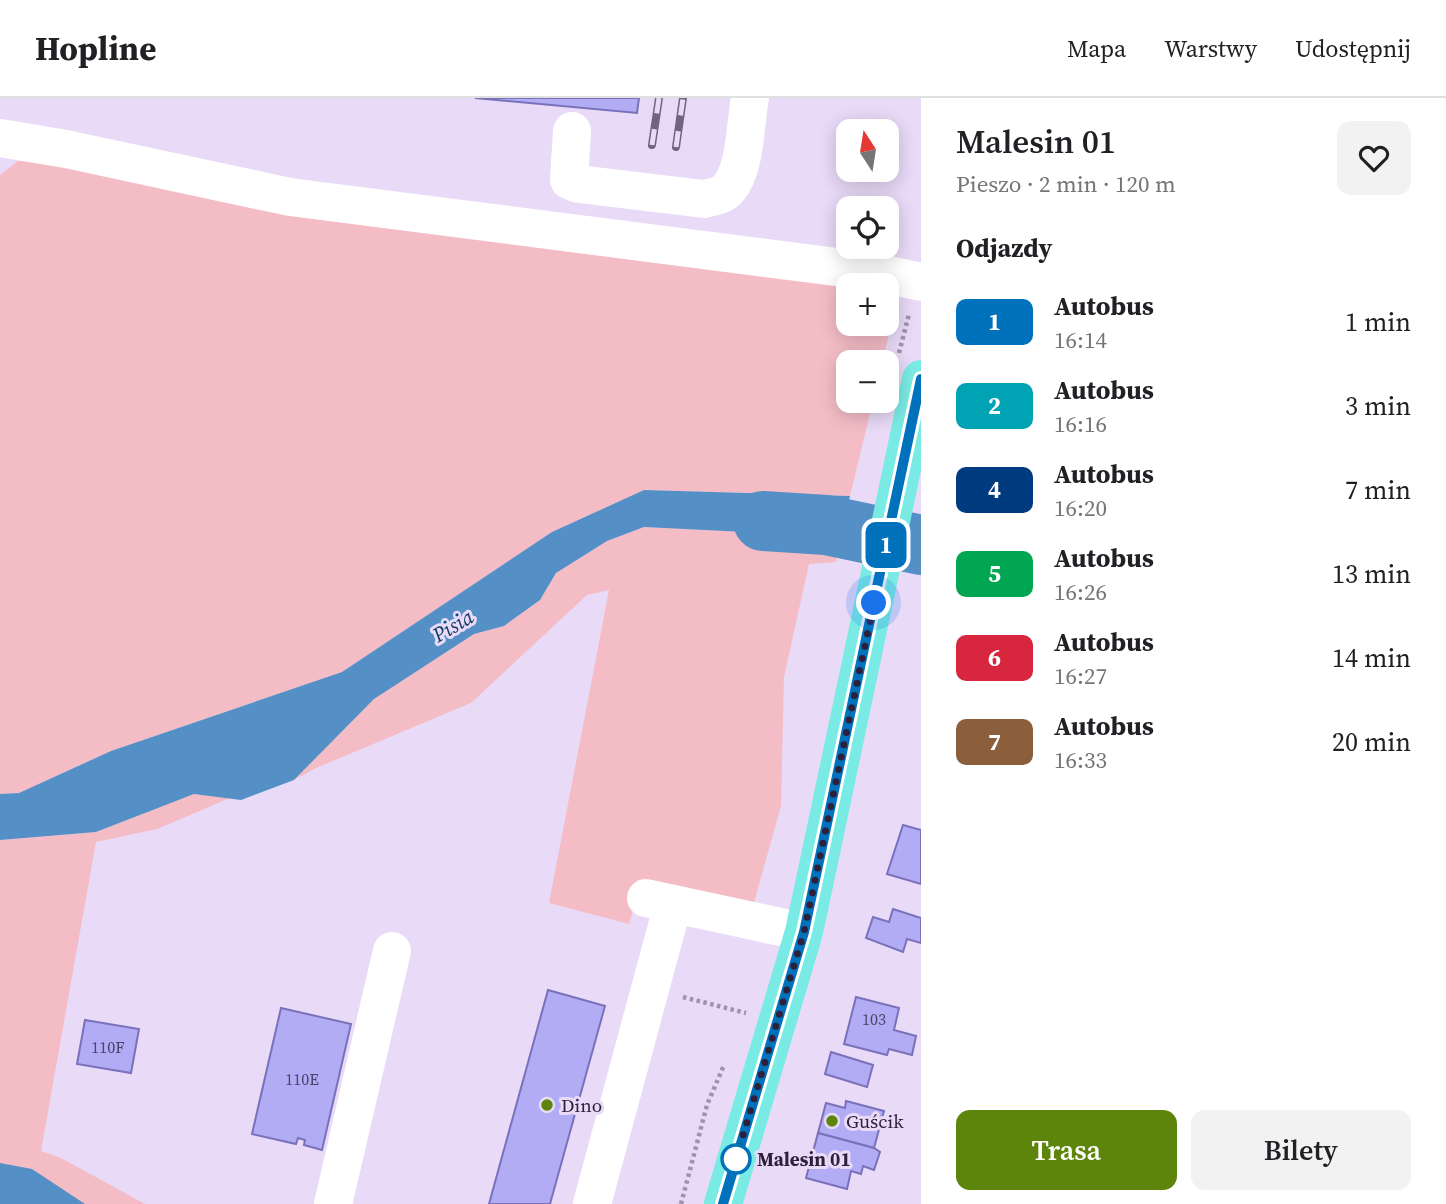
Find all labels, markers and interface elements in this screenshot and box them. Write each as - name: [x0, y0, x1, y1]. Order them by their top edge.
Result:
- text: Hopline: [35, 26, 156, 71]
- text: Mapa: [1067, 32, 1126, 65]
- text: Warstwy: [1164, 32, 1257, 65]
- text: Udostępnij: [1295, 32, 1411, 65]
- north arrow: [836, 119, 900, 182]
- map controls: [836, 119, 899, 413]
- text: Malesin 01: [956, 119, 1116, 164]
- button: heart: [1337, 121, 1411, 195]
- text: Pieszo · 2 min · 120 m: [956, 168, 1176, 200]
- button: locate: [836, 196, 899, 259]
- text: Odjazdy: [956, 230, 1052, 266]
- button: +: [836, 273, 899, 336]
- text: Autobus: [1054, 288, 1154, 324]
- text: 1 min: [1345, 304, 1411, 340]
- text: 1: [988, 305, 1001, 338]
- text: 16:14: [1054, 324, 1107, 356]
- button: −: [836, 350, 899, 413]
- text: Autobus: [1054, 372, 1154, 408]
- text: 3 min: [1345, 388, 1411, 424]
- text: 2: [988, 389, 1001, 422]
- text: 16:16: [1054, 408, 1107, 440]
- text: Autobus: [1054, 456, 1154, 492]
- text: 7 min: [1345, 472, 1411, 508]
- text: 4: [988, 473, 1001, 506]
- text: 16:20: [1054, 492, 1107, 524]
- line badge: 1: [863, 522, 909, 568]
- text: 1: [879, 528, 893, 561]
- text: Autobus: [1054, 540, 1154, 576]
- text: 13 min: [1332, 556, 1411, 592]
- text: 5: [988, 557, 1001, 590]
- text: 16:26: [1054, 576, 1107, 608]
- your location: [856, 585, 891, 620]
- water label: Pisia: [426, 602, 479, 650]
- text: Autobus: [1054, 624, 1154, 660]
- text: 14 min: [1332, 640, 1411, 676]
- text: 6: [988, 641, 1001, 674]
- text: 16:27: [1054, 660, 1107, 692]
- text: Autobus: [1054, 708, 1154, 744]
- text: 20 min: [1332, 724, 1411, 760]
- text: 7: [988, 725, 1001, 758]
- text: 16:33: [1054, 744, 1107, 776]
- house number: 103: [862, 1008, 886, 1030]
- house number: 110F: [91, 1036, 125, 1058]
- house number: 110E: [285, 1068, 319, 1090]
- place label: Dino: [561, 1092, 602, 1118]
- marker: Dino: [539, 1097, 555, 1113]
- place label: Guścik: [846, 1108, 904, 1134]
- button: Trasa: [956, 1110, 1177, 1190]
- button: Bilety: [1191, 1110, 1411, 1190]
- marker: Guścik: [824, 1113, 840, 1129]
- marker: Malesin 01: [721, 1144, 751, 1174]
- place label: Malesin 01: [757, 1146, 851, 1172]

